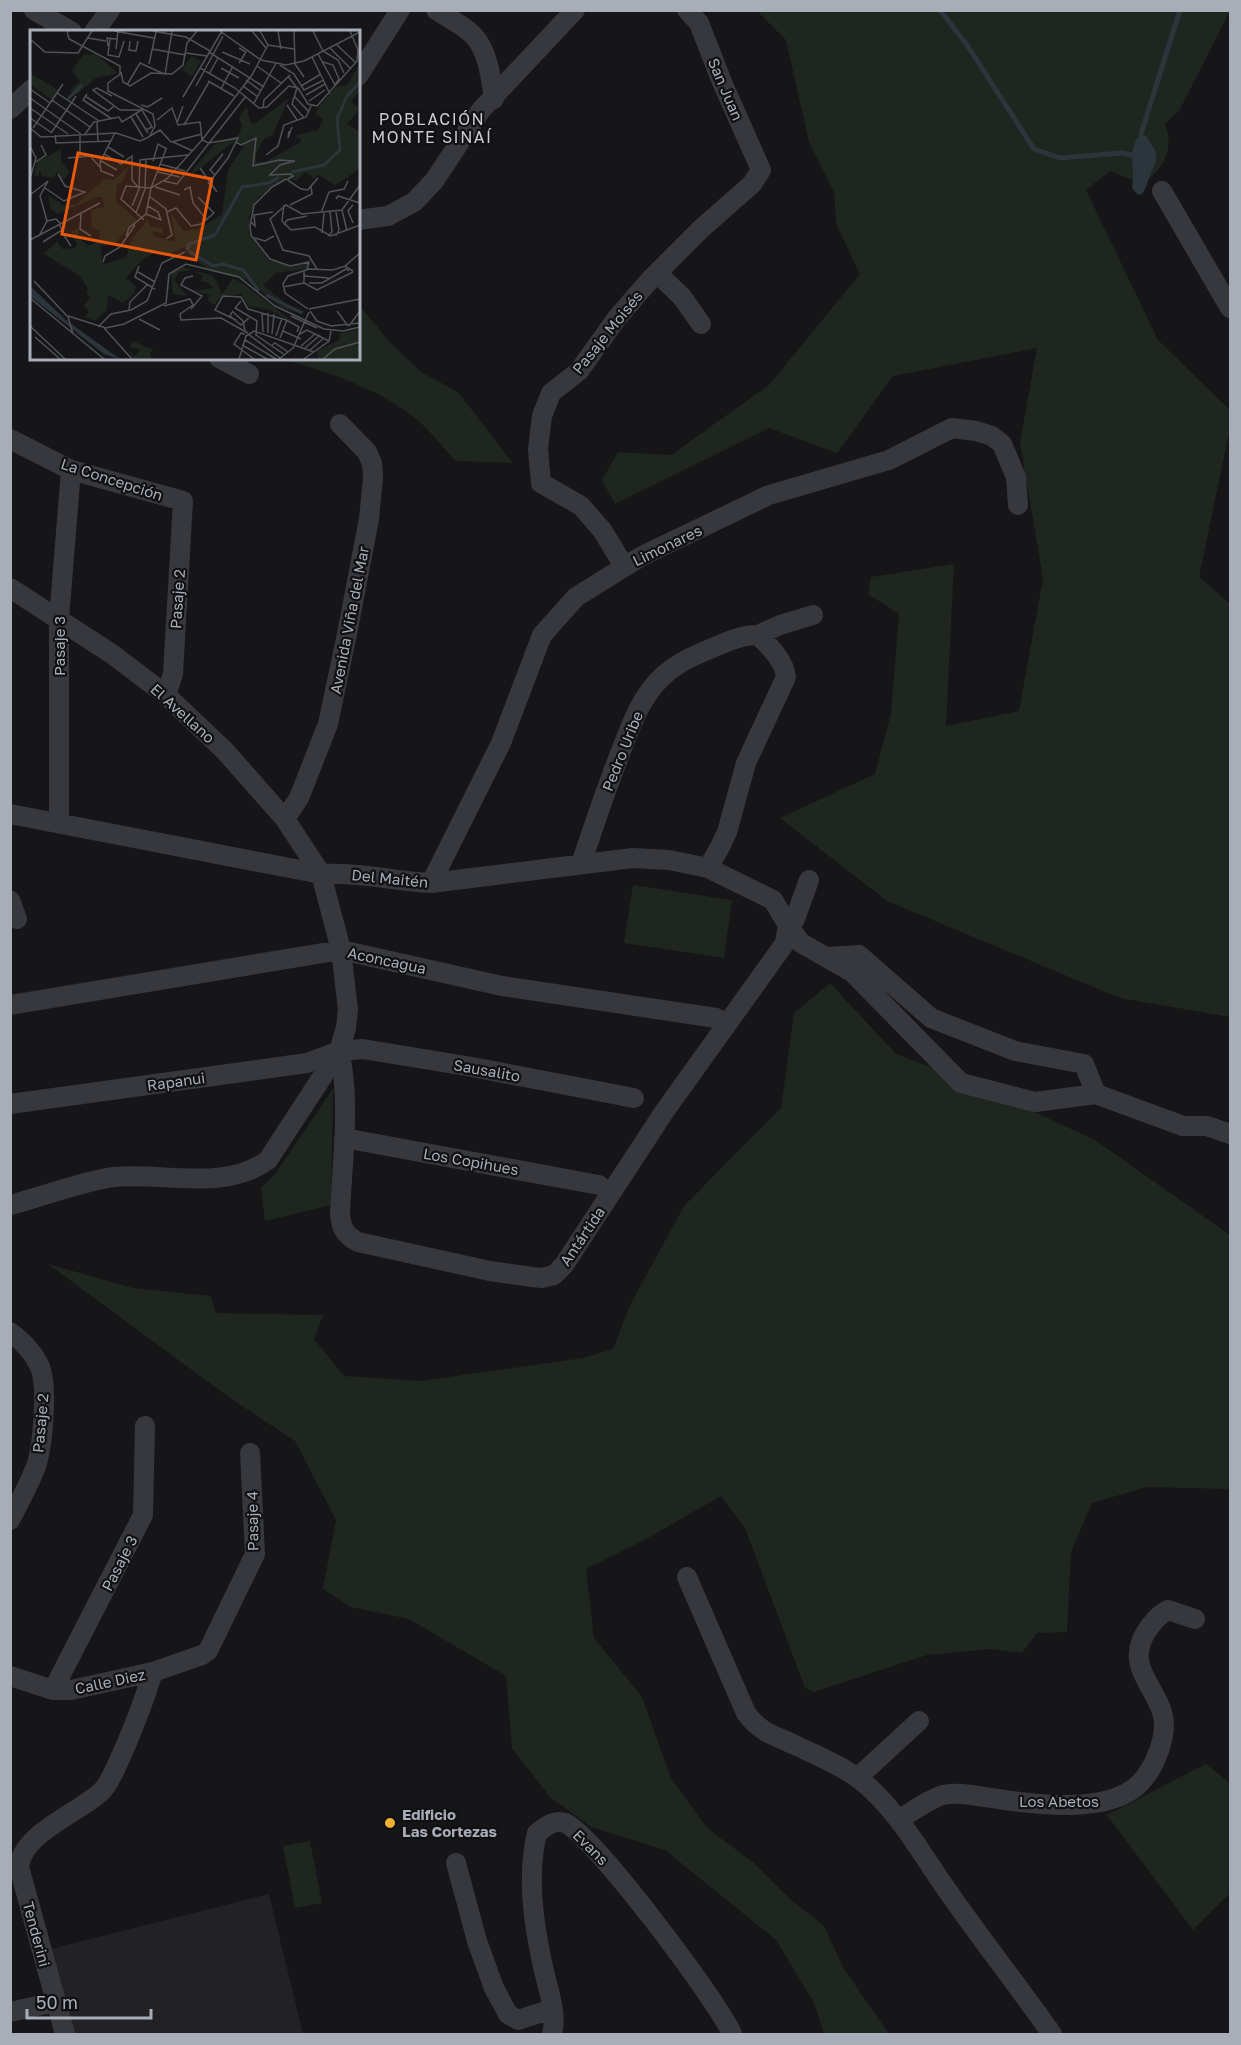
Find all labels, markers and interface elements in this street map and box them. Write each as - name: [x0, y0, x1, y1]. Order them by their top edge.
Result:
- inset map: [30, 30, 360, 360]
- street label: San Juan: [705, 55, 747, 123]
- district label: POBLACIÓN MONTE SINAÍ: [371, 109, 493, 147]
- street label: Pasaje Moisés: [568, 287, 646, 377]
- street label: La Concepción: [59, 454, 165, 504]
- street label: Limonares: [629, 520, 705, 570]
- street label: Avenida Viña del Mar: [326, 545, 372, 695]
- street label: Pasaje 2: [166, 569, 188, 629]
- street label: Pasaje 3: [50, 616, 68, 676]
- street label: El Avellano: [147, 680, 219, 746]
- street label: Pedro Uribe: [598, 708, 646, 794]
- street label: Del Maitén: [351, 865, 429, 891]
- street label: Aconcagua: [346, 943, 428, 977]
- street label: Sausalito: [452, 1055, 522, 1085]
- street label: Rapanui: [146, 1068, 206, 1094]
- street label: Los Copihues: [422, 1144, 520, 1178]
- street label: Antártida: [556, 1203, 608, 1269]
- street label: Pasaje 2: [28, 1392, 52, 1454]
- street label: Pasaje 4: [242, 1491, 262, 1551]
- street label: Pasaje 3: [97, 1532, 141, 1594]
- street label: Calle Diez: [73, 1665, 147, 1697]
- street label: Los Abetos: [1019, 1792, 1099, 1810]
- place label: Edificio Las Cortezas: [402, 1805, 497, 1840]
- marker: Edificio Las Cortezas: [383, 1816, 397, 1830]
- street label: Evans: [570, 1826, 612, 1868]
- street label: Tenderini: [20, 1899, 54, 1969]
- scale bar: [27, 1982, 152, 2020]
- text: 50 m: [36, 1991, 78, 2013]

